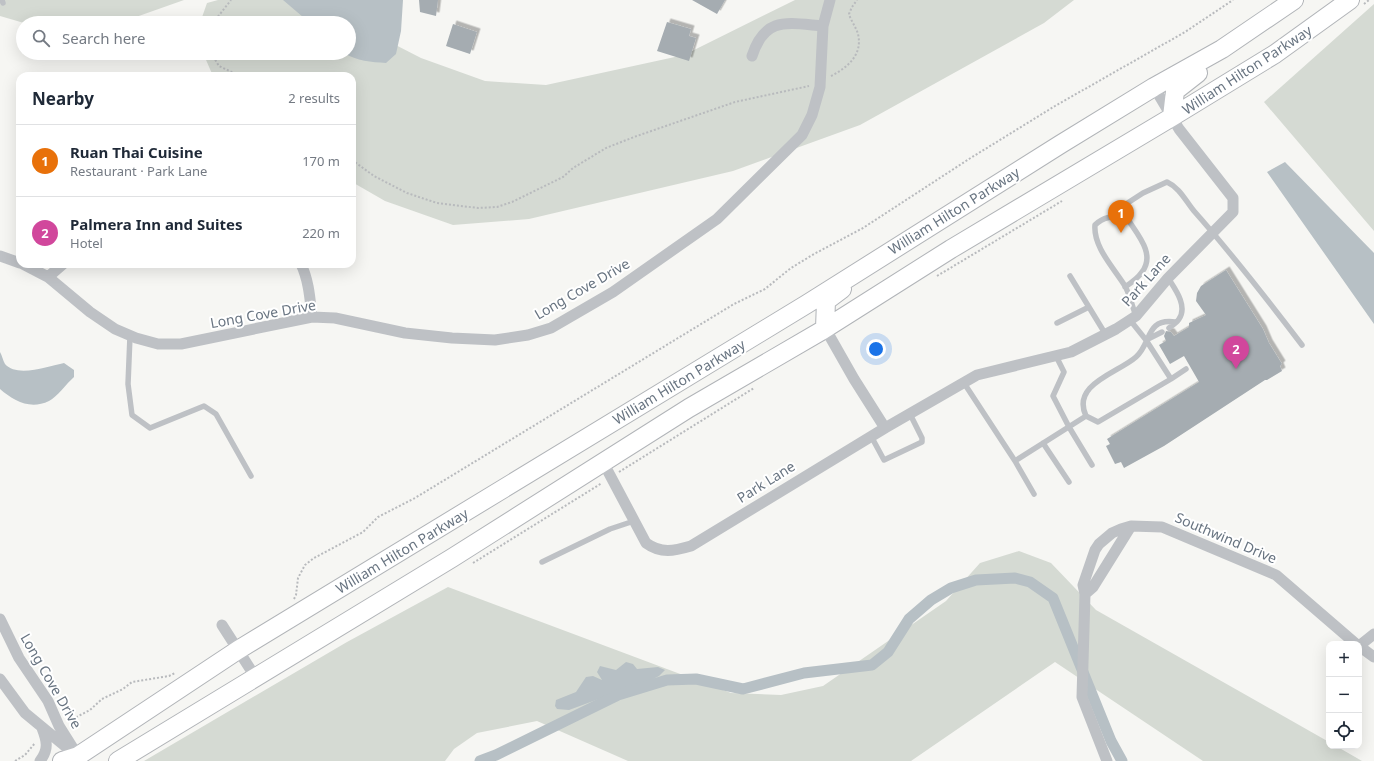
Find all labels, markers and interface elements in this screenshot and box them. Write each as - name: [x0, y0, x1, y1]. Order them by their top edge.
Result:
- search box: [16, 16, 356, 60]
- street label: William Hilton Parkway: [1178, 20, 1316, 119]
- icon: search: [30, 27, 52, 49]
- text: Search here: [62, 28, 145, 48]
- text: Nearby: [32, 87, 94, 110]
- text: 2 results: [288, 89, 340, 107]
- text: Ruan Thai Cuisine: [70, 142, 203, 162]
- text: 1: [41, 152, 49, 170]
- text: 170 m: [302, 152, 340, 170]
- text: Restaurant · Park Lane: [70, 162, 207, 180]
- street label: William Hilton Parkway: [885, 162, 1024, 259]
- pin: 1: [1108, 200, 1134, 233]
- text: Palmera Inn and Suites: [70, 214, 243, 234]
- text: 2: [41, 224, 49, 242]
- text: 220 m: [302, 224, 340, 242]
- text: Hotel: [70, 234, 103, 252]
- street label: Park Lane: [1117, 249, 1174, 310]
- street label: Long Cove Drive: [531, 254, 633, 324]
- street label: Long Cove Drive: [209, 295, 317, 332]
- street label: William Hilton Parkway: [609, 334, 749, 429]
- pin: 2: [1223, 336, 1249, 369]
- your location: [866, 339, 886, 359]
- street label: Park Lane: [733, 456, 798, 507]
- street label: William Hilton Parkway: [332, 503, 472, 598]
- street label: Southwind Drive: [1172, 508, 1280, 568]
- street label: Long Cove Drive: [16, 630, 86, 732]
- map controls: [1326, 641, 1362, 749]
- button: +: [1326, 641, 1362, 677]
- button: −: [1326, 677, 1362, 713]
- button: locate: [1326, 713, 1362, 749]

